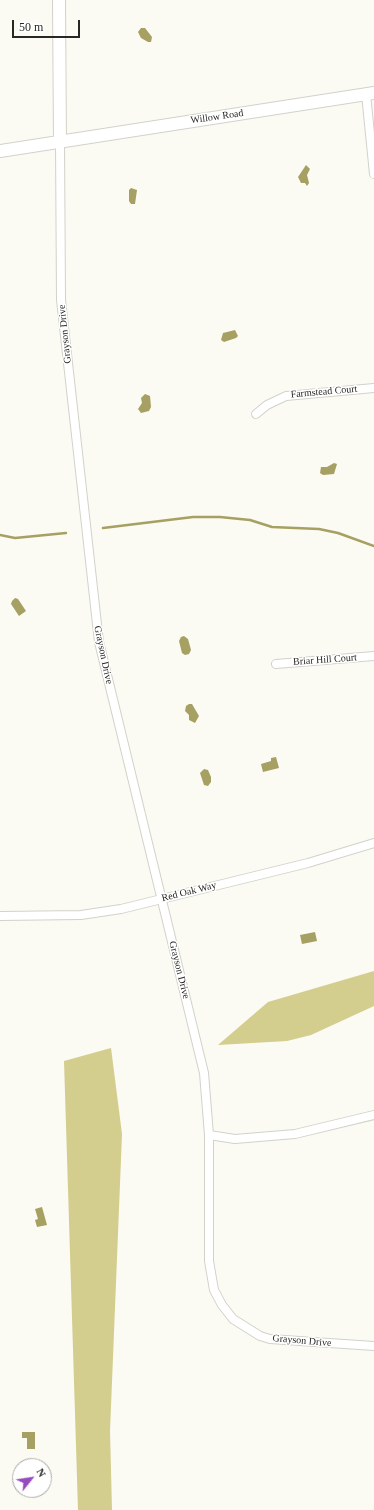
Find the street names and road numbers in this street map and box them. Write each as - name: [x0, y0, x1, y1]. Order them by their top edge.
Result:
- street label: Willow Road: [190, 107, 244, 127]
- street label: Grayson Drive: [56, 304, 74, 364]
- street label: Farmstead Court: [290, 383, 358, 401]
- street label: Grayson Drive: [91, 625, 115, 685]
- street label: Briar Hill Court: [293, 652, 357, 668]
- street label: Red Oak Way: [160, 879, 218, 905]
- street label: Grayson Drive: [166, 940, 192, 1000]
- street label: Grayson Drive: [272, 1332, 332, 1350]

